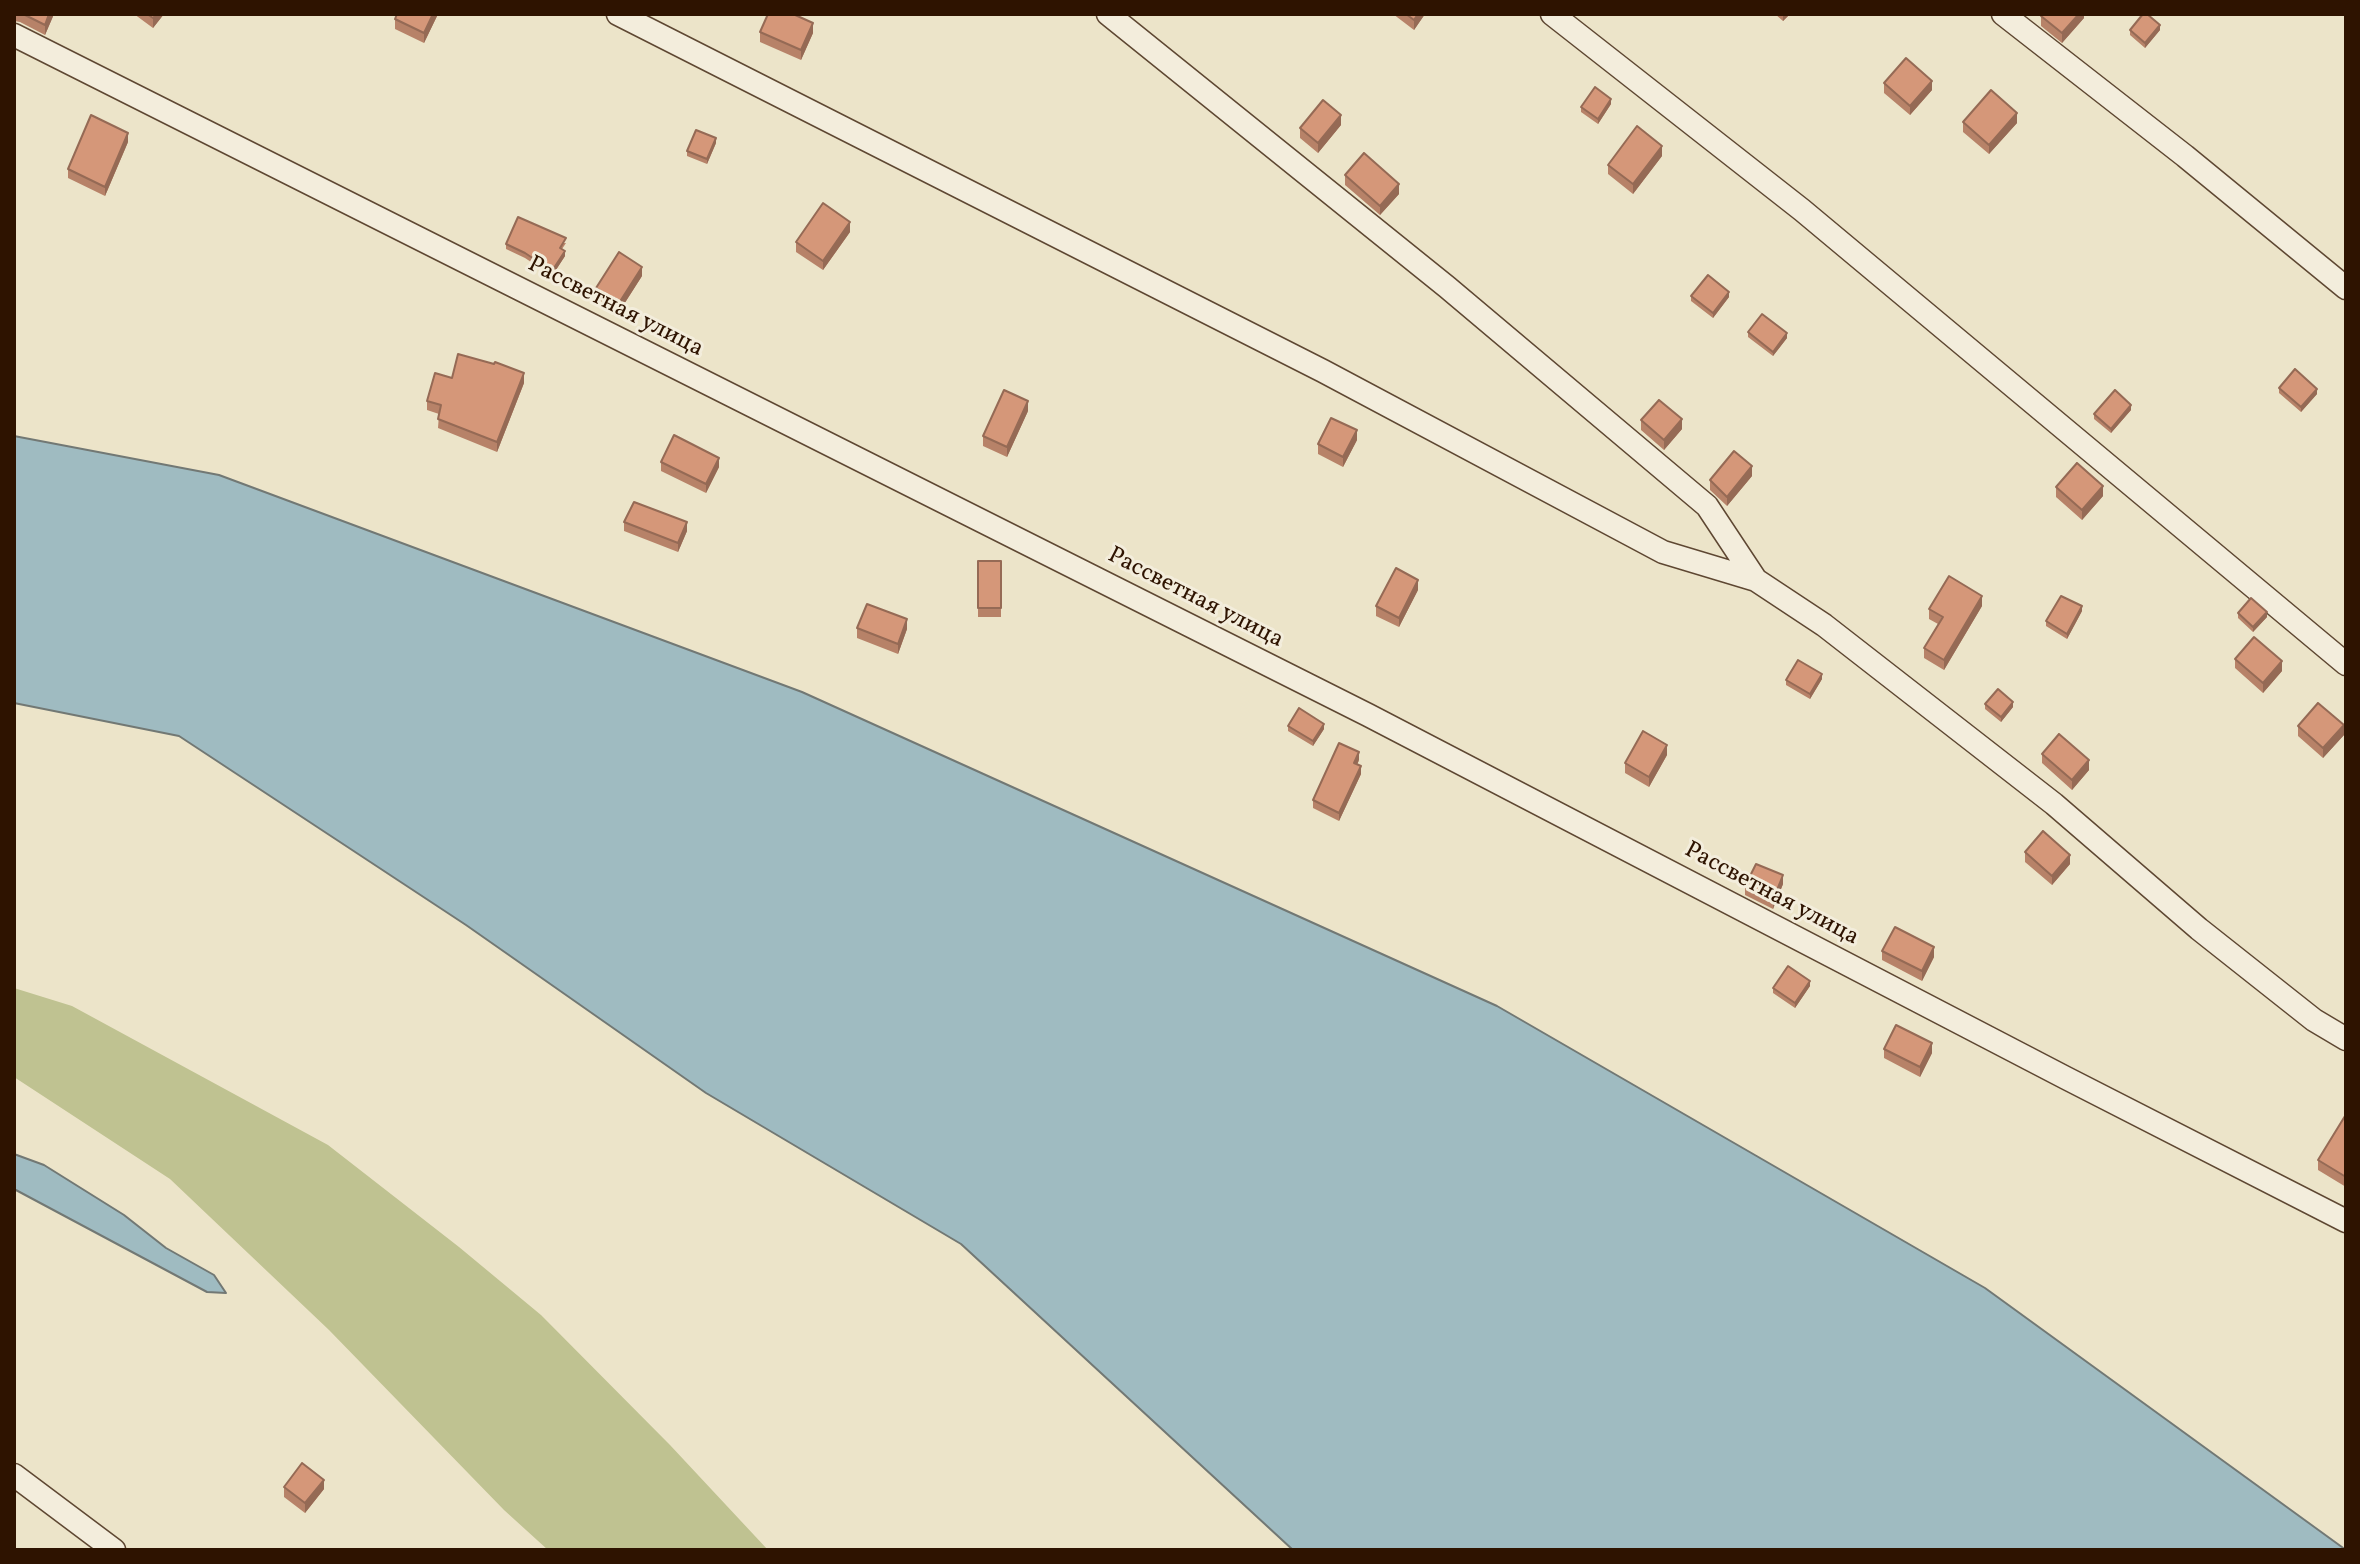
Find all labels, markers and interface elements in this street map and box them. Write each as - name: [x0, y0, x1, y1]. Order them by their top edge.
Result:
- street label: Рассветная улица: [522, 251, 708, 365]
- street label: Рассветная улица: [1102, 542, 1288, 656]
- street label: Рассветная улица: [1679, 837, 1863, 953]

